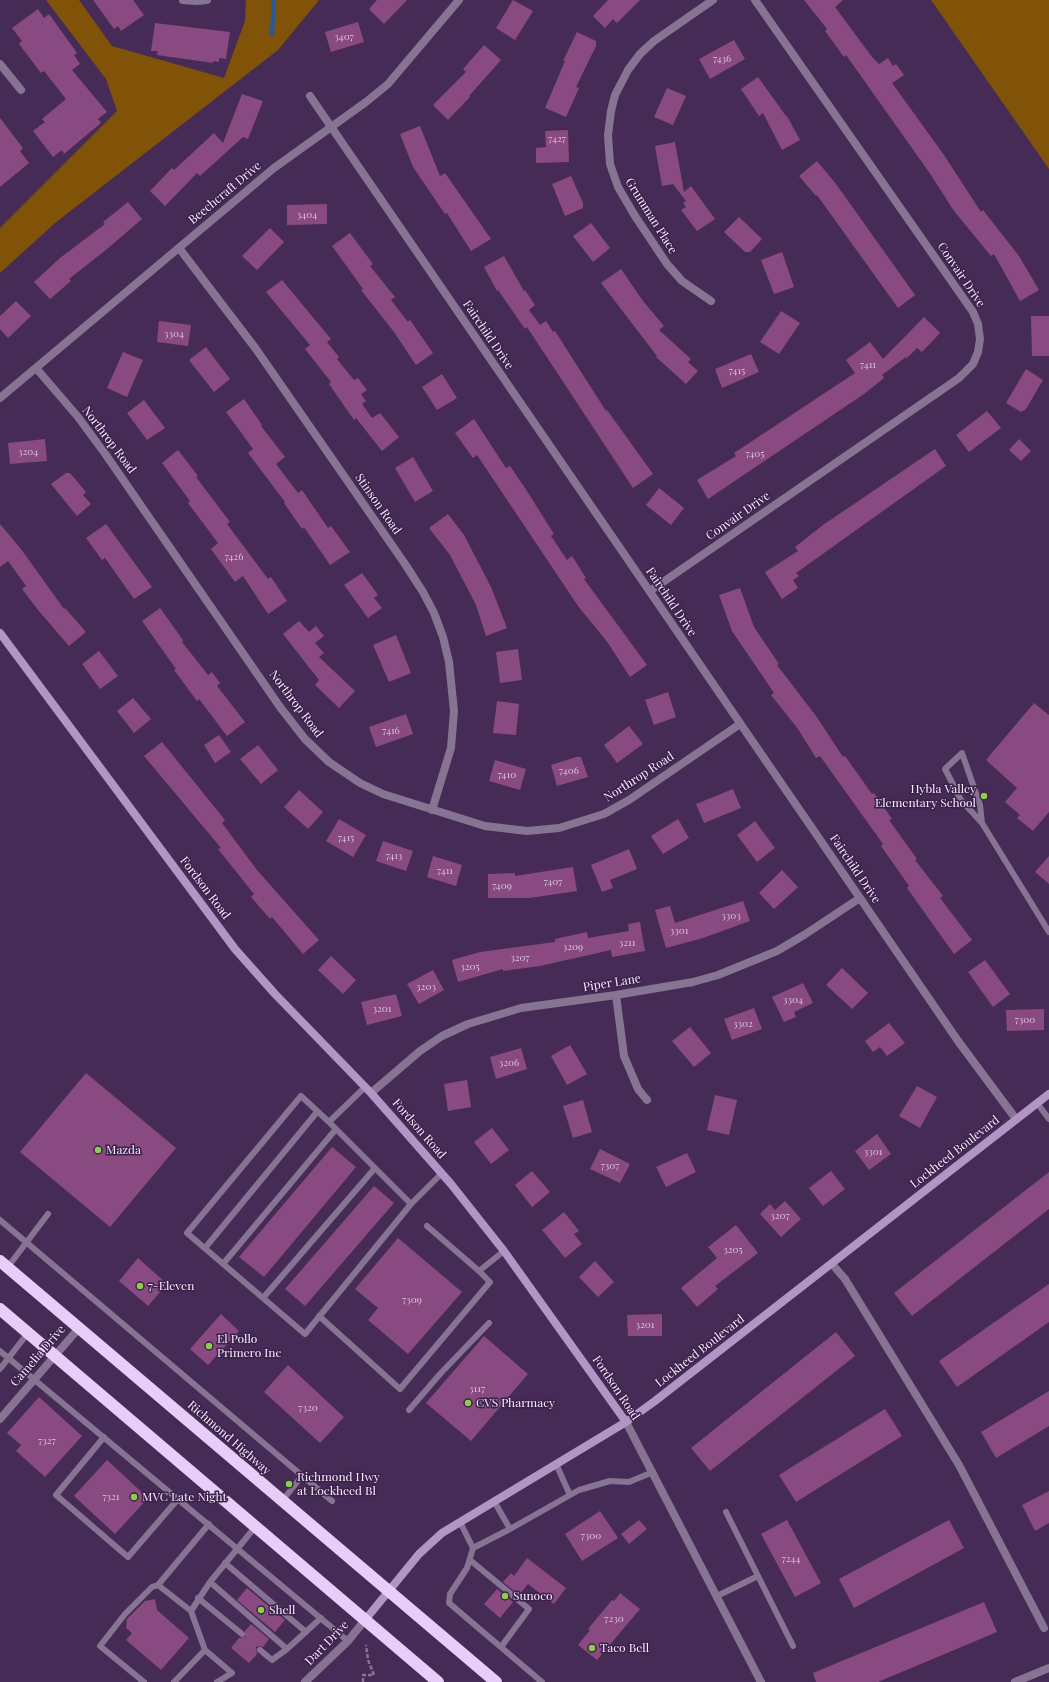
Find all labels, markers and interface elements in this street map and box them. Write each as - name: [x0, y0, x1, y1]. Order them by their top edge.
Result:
- house number: 3407: [334, 31, 354, 43]
- house number: 7436: [713, 53, 731, 65]
- house number: 7427: [548, 133, 566, 145]
- street label: Beechcraft Drive: [186, 158, 264, 228]
- street label: Grumman Place: [622, 176, 680, 256]
- house number: 3404: [297, 209, 317, 221]
- street label: Convair Drive: [934, 240, 988, 310]
- street label: Fairchild Drive: [460, 298, 516, 372]
- house number: 3304: [164, 328, 184, 340]
- house number: 7411: [860, 359, 876, 371]
- house number: 7415: [729, 365, 745, 377]
- street label: Northrop Road: [79, 404, 139, 476]
- house number: 3204: [18, 446, 38, 458]
- house number: 7405: [746, 448, 764, 460]
- street label: Stinson Road: [352, 471, 404, 537]
- street label: Convair Drive: [703, 489, 773, 543]
- house number: 7426: [225, 551, 243, 563]
- street label: Fairchild Drive: [643, 565, 699, 639]
- street label: Northrop Road: [266, 668, 326, 740]
- house number: 7416: [382, 725, 400, 737]
- street label: Northrop Road: [601, 749, 677, 805]
- house number: 7406: [559, 765, 579, 777]
- house number: 7410: [498, 769, 516, 781]
- place label: Hybla Valley Elementary School: [875, 782, 976, 810]
- marker: Hybla Valley Elementary School: [979, 791, 989, 801]
- house number: 7415: [338, 832, 354, 844]
- street label: Fairchild Drive: [827, 832, 883, 906]
- house number: 7413: [386, 850, 402, 862]
- street label: Fordson Road: [177, 854, 233, 922]
- house number: 7411: [437, 865, 453, 877]
- house number: 7407: [544, 876, 562, 888]
- house number: 7409: [492, 880, 512, 892]
- house number: 3303: [721, 910, 741, 922]
- house number: 3301: [670, 925, 688, 937]
- house number: 3211: [619, 937, 635, 949]
- house number: 3209: [563, 941, 583, 953]
- house number: 3207: [510, 952, 530, 964]
- house number: 3205: [460, 961, 480, 973]
- street label: Piper Lane: [582, 971, 642, 995]
- house number: 3203: [416, 981, 436, 993]
- house number: 3304: [783, 994, 803, 1006]
- house number: 3201: [373, 1003, 391, 1015]
- house number: 7300: [1015, 1014, 1035, 1026]
- house number: 3302: [733, 1018, 753, 1030]
- house number: 3206: [499, 1057, 519, 1069]
- street label: Fordson Road: [389, 1096, 449, 1162]
- street label: Lockheed Boulevard: [908, 1113, 1002, 1191]
- place label: Mazda: [106, 1143, 141, 1157]
- marker: Mazda: [93, 1145, 103, 1155]
- house number: 3301: [864, 1146, 882, 1158]
- house number: 7307: [601, 1160, 619, 1172]
- house number: 3207: [770, 1210, 790, 1222]
- house number: 3205: [723, 1244, 743, 1256]
- place label: 7-Eleven: [148, 1279, 194, 1293]
- marker: 7-Eleven: [135, 1281, 145, 1291]
- house number: 7309: [402, 1294, 422, 1306]
- street label: Lockheed Boulevard: [653, 1312, 747, 1390]
- house number: 3201: [636, 1319, 654, 1331]
- street label: Camelia Drive: [8, 1323, 68, 1389]
- place label: El Pollo Primero Inc: [217, 1332, 281, 1360]
- marker: El Pollo Primero Inc: [204, 1341, 214, 1351]
- street label: Fordson Road: [589, 1353, 643, 1423]
- house number: 3117: [469, 1383, 485, 1395]
- place label: CVS Pharmacy: [476, 1396, 555, 1410]
- street label: Richmond Highway: [184, 1398, 274, 1478]
- marker: CVS Pharmacy: [463, 1398, 473, 1408]
- house number: 7320: [298, 1402, 318, 1414]
- house number: 7327: [38, 1435, 56, 1447]
- place label: Richmond Hwy at Lockheed Bl: [297, 1470, 380, 1498]
- marker: Richmond Hwy at Lockheed Bl: [284, 1479, 294, 1489]
- place label: MVC Late Night: [142, 1490, 227, 1504]
- house number: 7321: [102, 1491, 120, 1503]
- marker: MVC Late Night: [129, 1492, 139, 1502]
- house number: 7300: [581, 1530, 601, 1542]
- house number: 7244: [782, 1553, 800, 1565]
- place label: Sunoco: [513, 1589, 553, 1603]
- marker: Sunoco: [500, 1591, 510, 1601]
- place label: Shell: [269, 1603, 295, 1617]
- marker: Shell: [256, 1605, 266, 1615]
- house number: 7230: [604, 1613, 624, 1625]
- street label: Dart Drive: [302, 1618, 352, 1668]
- place label: Taco Bell: [600, 1641, 649, 1655]
- marker: Taco Bell: [587, 1643, 597, 1653]

